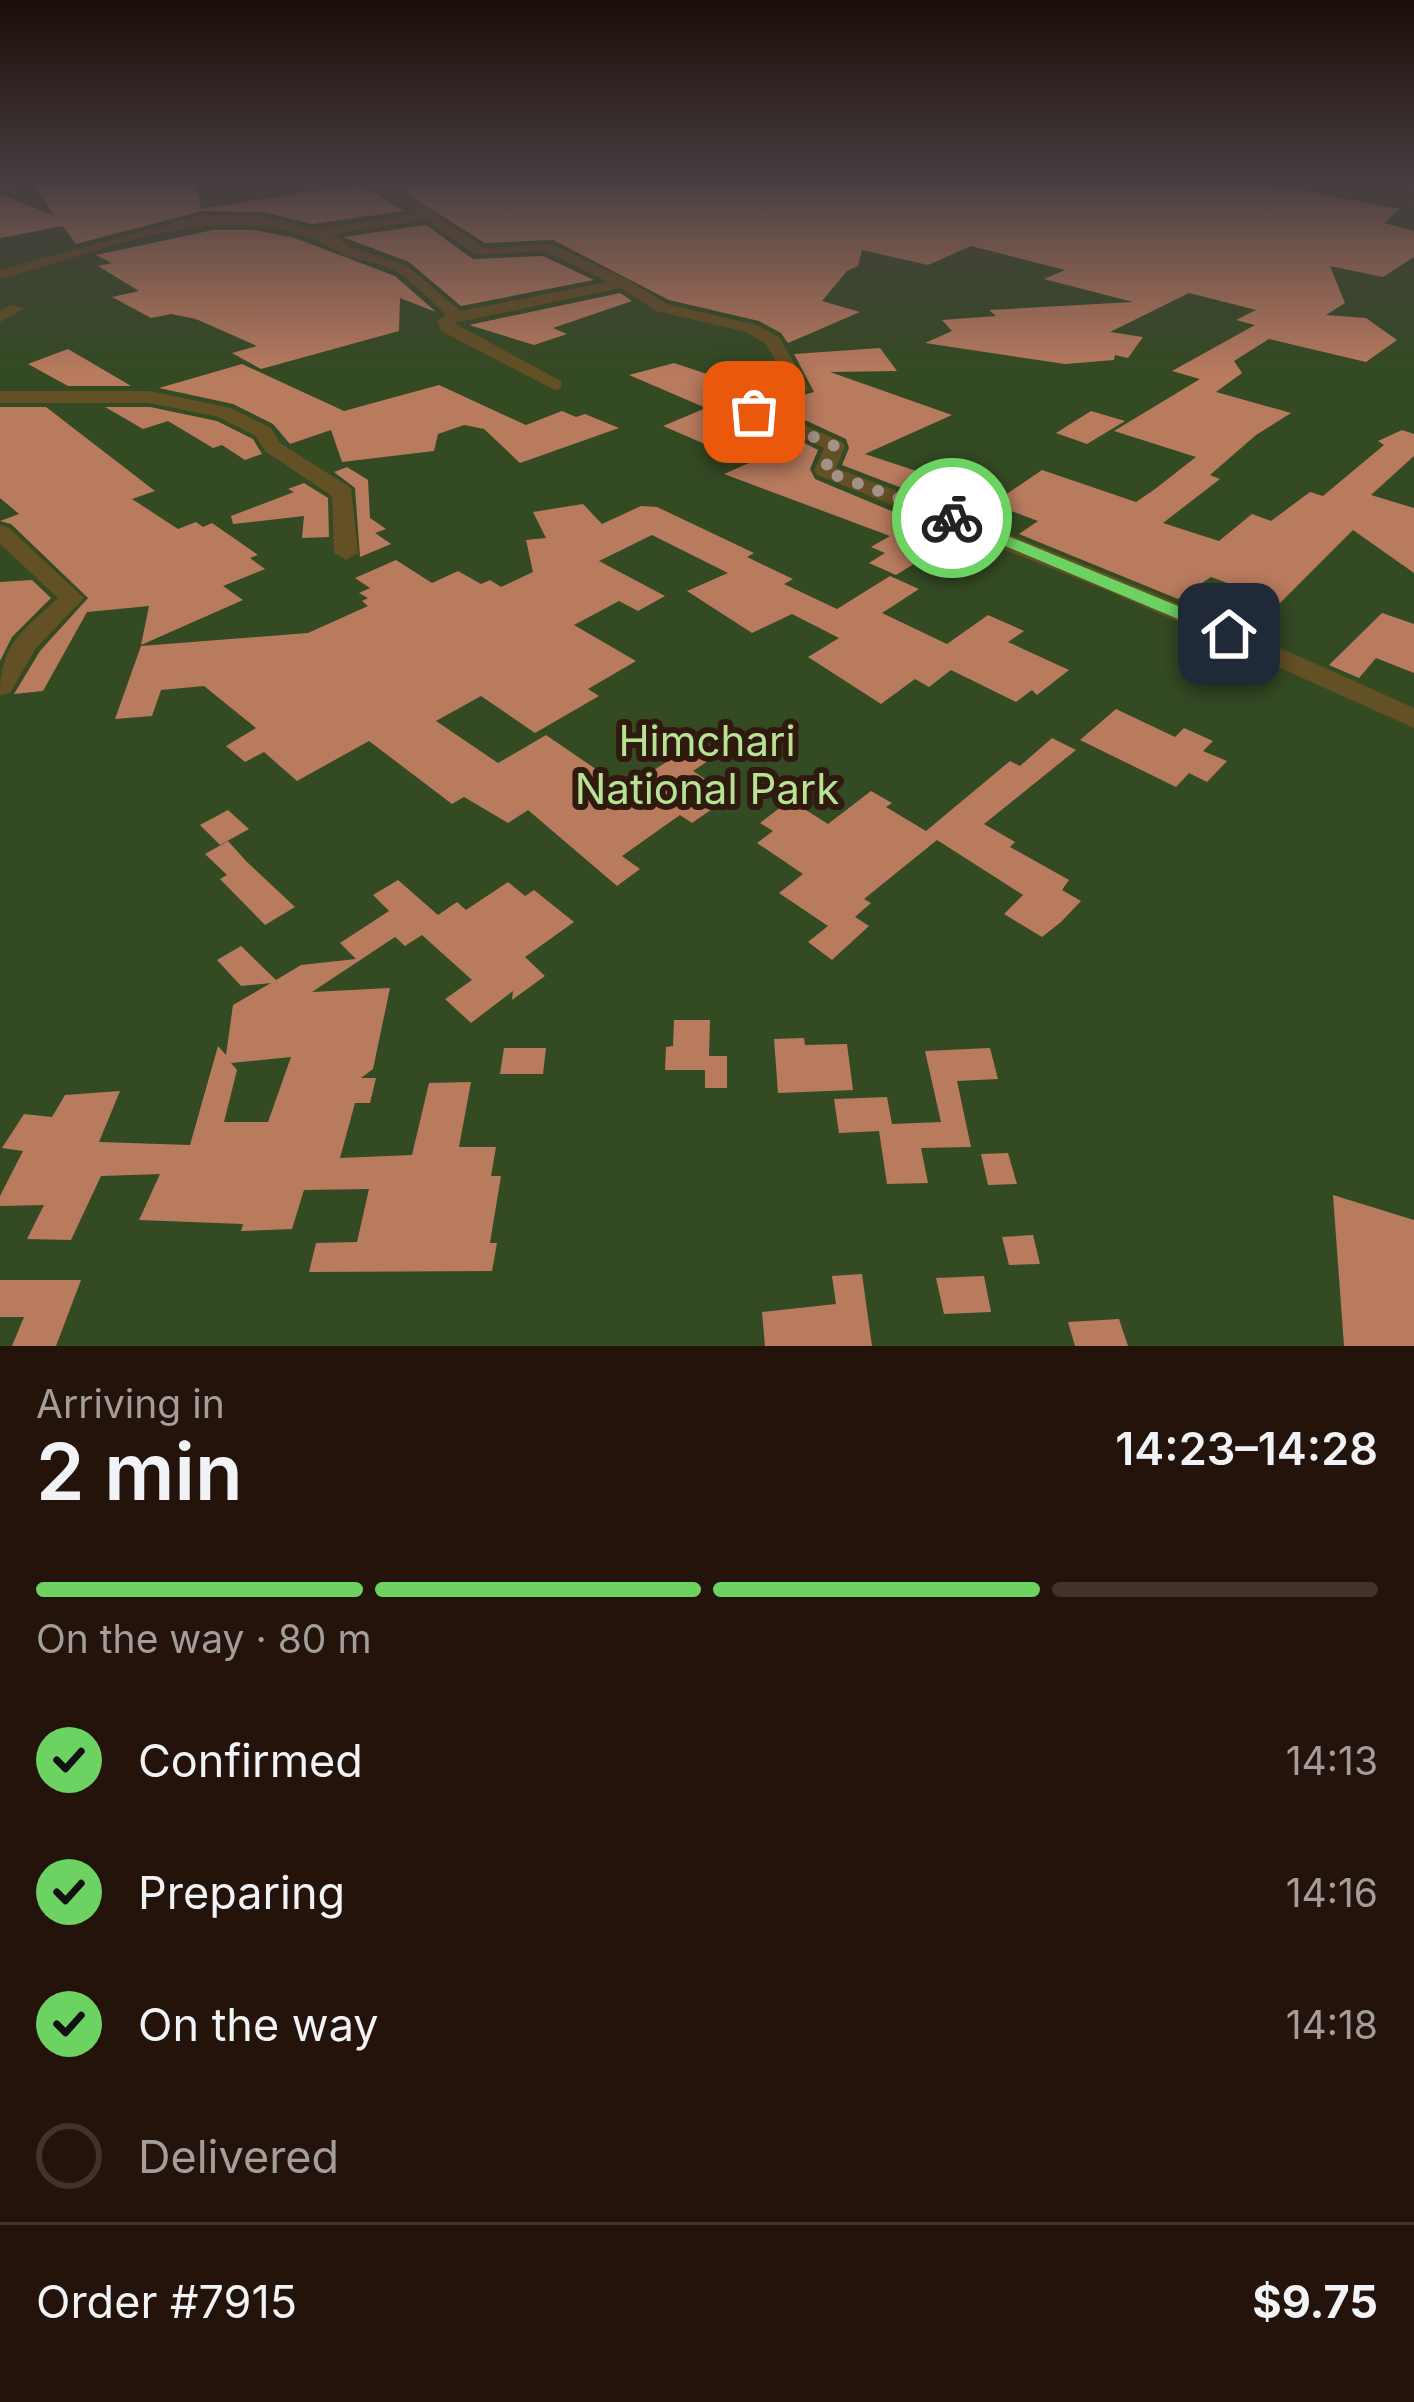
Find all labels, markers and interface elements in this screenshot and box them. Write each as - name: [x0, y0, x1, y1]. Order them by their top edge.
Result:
- pin: [703, 361, 805, 463]
- icon: bag: [721, 379, 787, 445]
- courier: [892, 458, 1012, 578]
- icon: bike: [919, 485, 985, 551]
- pin: [1178, 583, 1280, 685]
- icon: home: [1196, 601, 1262, 667]
- park label: Himchari National Park: [575, 715, 839, 814]
- text: Arriving in: [36, 1380, 225, 1427]
- text: 14:23–14:28: [1115, 1421, 1378, 1476]
- text: 2 min: [36, 1424, 243, 1519]
- text: On the way · 80 m: [36, 1615, 372, 1662]
- icon: check: [36, 1727, 102, 1793]
- text: Confirmed: [138, 1733, 363, 1788]
- text: 14:13: [1286, 1737, 1378, 1784]
- icon: check: [36, 1859, 102, 1925]
- text: Preparing: [138, 1865, 345, 1920]
- text: 14:16: [1286, 1869, 1378, 1916]
- icon: check: [36, 1991, 102, 2057]
- text: On the way: [138, 1997, 379, 2052]
- text: 14:18: [1286, 2001, 1378, 2048]
- text: Delivered: [138, 2129, 339, 2184]
- text: Order #7915: [36, 2274, 297, 2329]
- text: $9.75: [1252, 2274, 1378, 2329]

